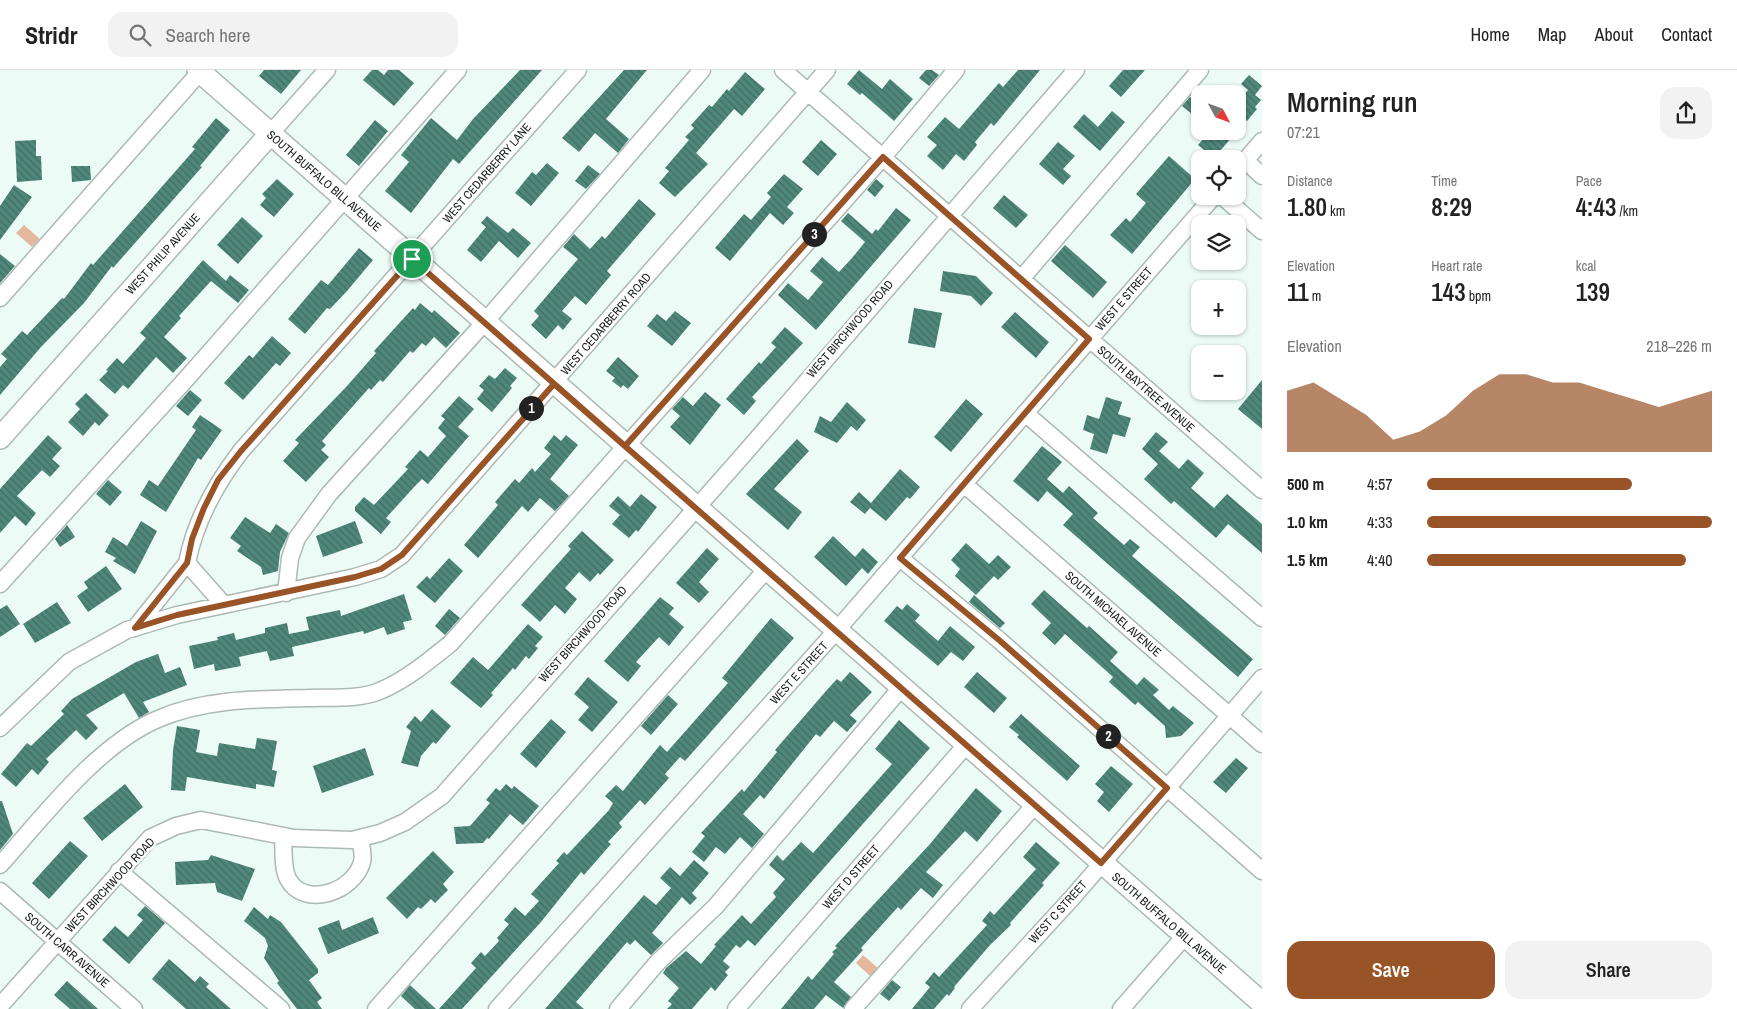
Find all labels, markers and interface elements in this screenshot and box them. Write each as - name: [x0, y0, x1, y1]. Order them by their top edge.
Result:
- search box: [108, 12, 458, 57]
- text: Stridr: [25, 19, 78, 51]
- icon: search: [126, 21, 154, 49]
- text: Search here: [166, 22, 250, 48]
- text: Home: [1470, 22, 1510, 47]
- text: Map: [1538, 22, 1567, 47]
- text: About: [1595, 22, 1633, 47]
- text: Contact: [1661, 22, 1712, 47]
- text: Morning run: [1287, 83, 1418, 121]
- north arrow: [1191, 85, 1246, 140]
- map controls: [1191, 85, 1246, 400]
- button: share: [1660, 87, 1712, 139]
- street label: WEST CEDARBERRY LANE: [439, 120, 535, 226]
- text: 07:21: [1287, 121, 1320, 143]
- street label: SOUTH BUFFALO BILL AVENUE: [263, 127, 385, 235]
- button: locate: [1191, 150, 1246, 205]
- text: Distance: [1287, 172, 1332, 190]
- text: Time: [1431, 172, 1457, 190]
- text: Pace: [1576, 172, 1602, 190]
- text: 1.80: [1287, 190, 1327, 224]
- text: 8:29: [1431, 190, 1472, 224]
- text: 4:43: [1576, 190, 1616, 224]
- text: km: [1327, 202, 1345, 220]
- text: /km: [1616, 202, 1638, 220]
- street label: WEST PHILIP AVENUE: [122, 210, 204, 298]
- button: layers: [1191, 215, 1246, 270]
- pin: 3: [802, 222, 826, 246]
- text: 3: [811, 225, 818, 243]
- pin: [391, 238, 433, 280]
- icon: arrive: [398, 245, 426, 273]
- text: Elevation: [1287, 257, 1335, 275]
- text: Heart rate: [1431, 257, 1482, 275]
- text: kcal: [1576, 257, 1596, 275]
- street label: WEST E STREET: [1092, 264, 1156, 334]
- street label: WEST CEDARBERRY ROAD: [557, 270, 655, 378]
- text: 11: [1287, 275, 1309, 309]
- text: 143: [1431, 275, 1466, 309]
- text: 139: [1576, 275, 1610, 309]
- street label: WEST BIRCHWOOD ROAD: [803, 277, 897, 381]
- button: +: [1191, 280, 1246, 335]
- text: m: [1309, 287, 1321, 305]
- text: bpm: [1466, 287, 1491, 305]
- text: Elevation: [1287, 335, 1342, 357]
- text: 218–226 m: [1646, 335, 1712, 357]
- street label: SOUTH BAYTREE AVENUE: [1094, 342, 1198, 436]
- button: −: [1191, 345, 1246, 400]
- pin: 1: [518, 396, 544, 420]
- text: 1: [528, 399, 535, 417]
- text: 500 m: [1287, 473, 1324, 495]
- text: 4:57: [1367, 473, 1393, 495]
- text: 1.0 km: [1287, 511, 1328, 533]
- text: 4:33: [1367, 511, 1393, 533]
- text: 1.5 km: [1287, 549, 1328, 571]
- text: 4:40: [1367, 549, 1393, 571]
- street label: SOUTH MICHAEL AVENUE: [1062, 568, 1164, 660]
- street label: WEST BIRCHWOOD ROAD: [535, 582, 631, 686]
- street label: WEST E STREET: [767, 638, 831, 708]
- pin: 2: [1096, 724, 1120, 748]
- text: 2: [1105, 727, 1112, 745]
- street label: WEST BIRCHWOOD ROAD: [62, 834, 158, 936]
- street label: WEST D STREET: [819, 842, 883, 912]
- street label: SOUTH BUFFALO BILL AVENUE: [1108, 869, 1230, 977]
- street label: WEST C STREET: [1025, 877, 1091, 947]
- street label: SOUTH CARR AVENUE: [21, 909, 113, 991]
- button: Save: [1287, 941, 1495, 999]
- button: Share: [1505, 941, 1712, 999]

